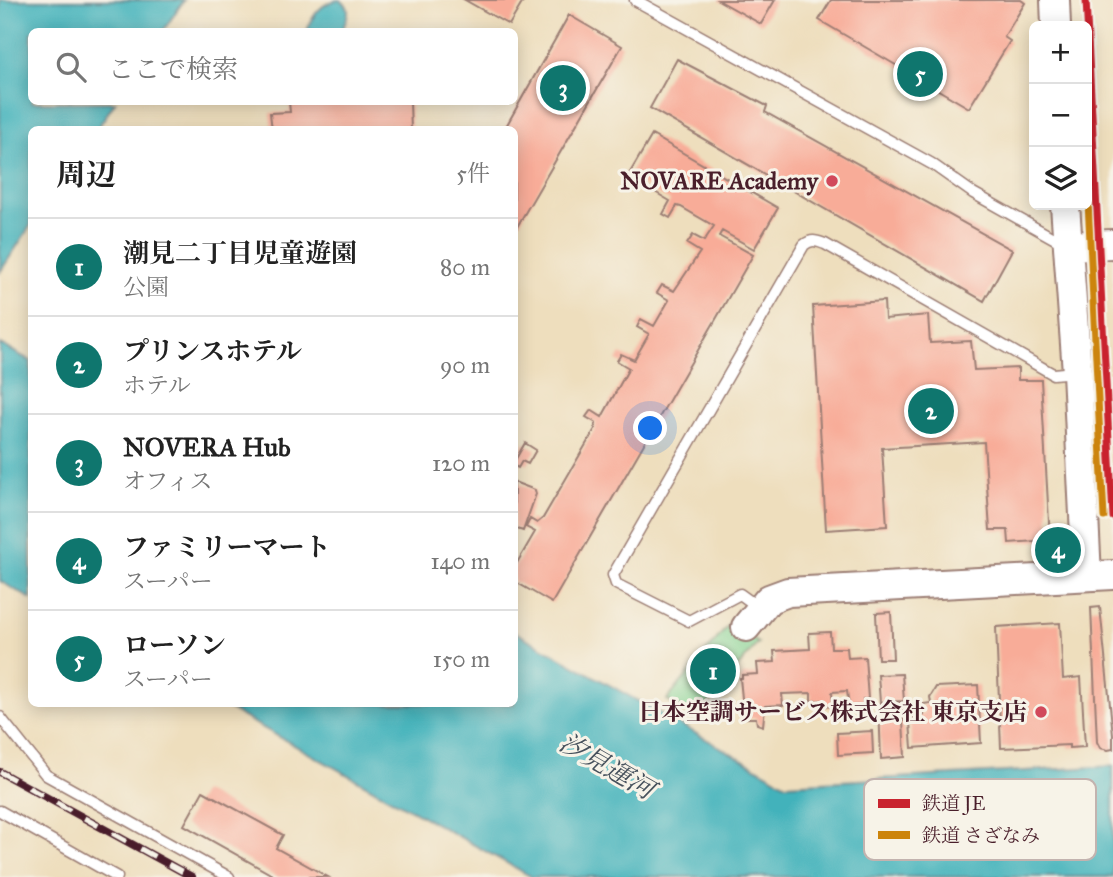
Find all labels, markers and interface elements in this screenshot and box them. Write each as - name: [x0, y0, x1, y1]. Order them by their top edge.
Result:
- map controls: [1029, 21, 1092, 210]
- button: +: [1029, 21, 1092, 84]
- search box: [28, 28, 518, 105]
- icon: search: [52, 48, 90, 86]
- pin: 5: [897, 48, 943, 100]
- text: ここで検索: [108, 53, 238, 85]
- pin: 3: [540, 62, 586, 114]
- button: −: [1029, 84, 1092, 147]
- button: layers: [1029, 147, 1092, 210]
- text: 周辺: [56, 157, 116, 193]
- text: 5件: [456, 159, 490, 187]
- place label: NOVARE Academy: [620, 166, 820, 196]
- marker: NOVARE Academy: [824, 173, 840, 189]
- text: 潮見二丁目児童遊園: [123, 237, 357, 269]
- text: 1: [74, 253, 84, 281]
- text: 80 m: [440, 253, 490, 281]
- text: 公園: [123, 273, 169, 301]
- text: プリンスホテル: [123, 335, 302, 367]
- text: 2: [73, 351, 85, 379]
- text: 90 m: [440, 351, 490, 379]
- text: ホテル: [123, 371, 191, 399]
- pin: 2: [908, 385, 954, 437]
- your location: [633, 411, 667, 445]
- text: NOVERA Hub: [123, 431, 291, 463]
- text: 3: [74, 449, 84, 477]
- text: 120 m: [432, 449, 490, 477]
- text: オフィス: [123, 467, 212, 495]
- pin: 4: [1035, 524, 1081, 576]
- text: ファミリーマート: [123, 531, 330, 563]
- text: 4: [73, 547, 85, 575]
- text: 140 m: [430, 547, 490, 575]
- text: スーパー: [123, 567, 213, 595]
- text: ローソン: [123, 629, 226, 661]
- text: 5: [74, 645, 84, 673]
- text: 150 m: [433, 645, 490, 673]
- pin: 1: [690, 645, 736, 697]
- text: スーパー: [123, 665, 213, 693]
- place label: 日本空調サービス株式会社 東京支店: [638, 697, 1027, 727]
- marker: 日本空調サービス株式会社 東京支店: [1033, 704, 1049, 720]
- water label: 汐見運河: [554, 726, 663, 808]
- legend: [864, 779, 1096, 860]
- text: 鉄道 JE: [922, 792, 986, 816]
- text: 鉄道 さざなみ: [922, 824, 1040, 847]

